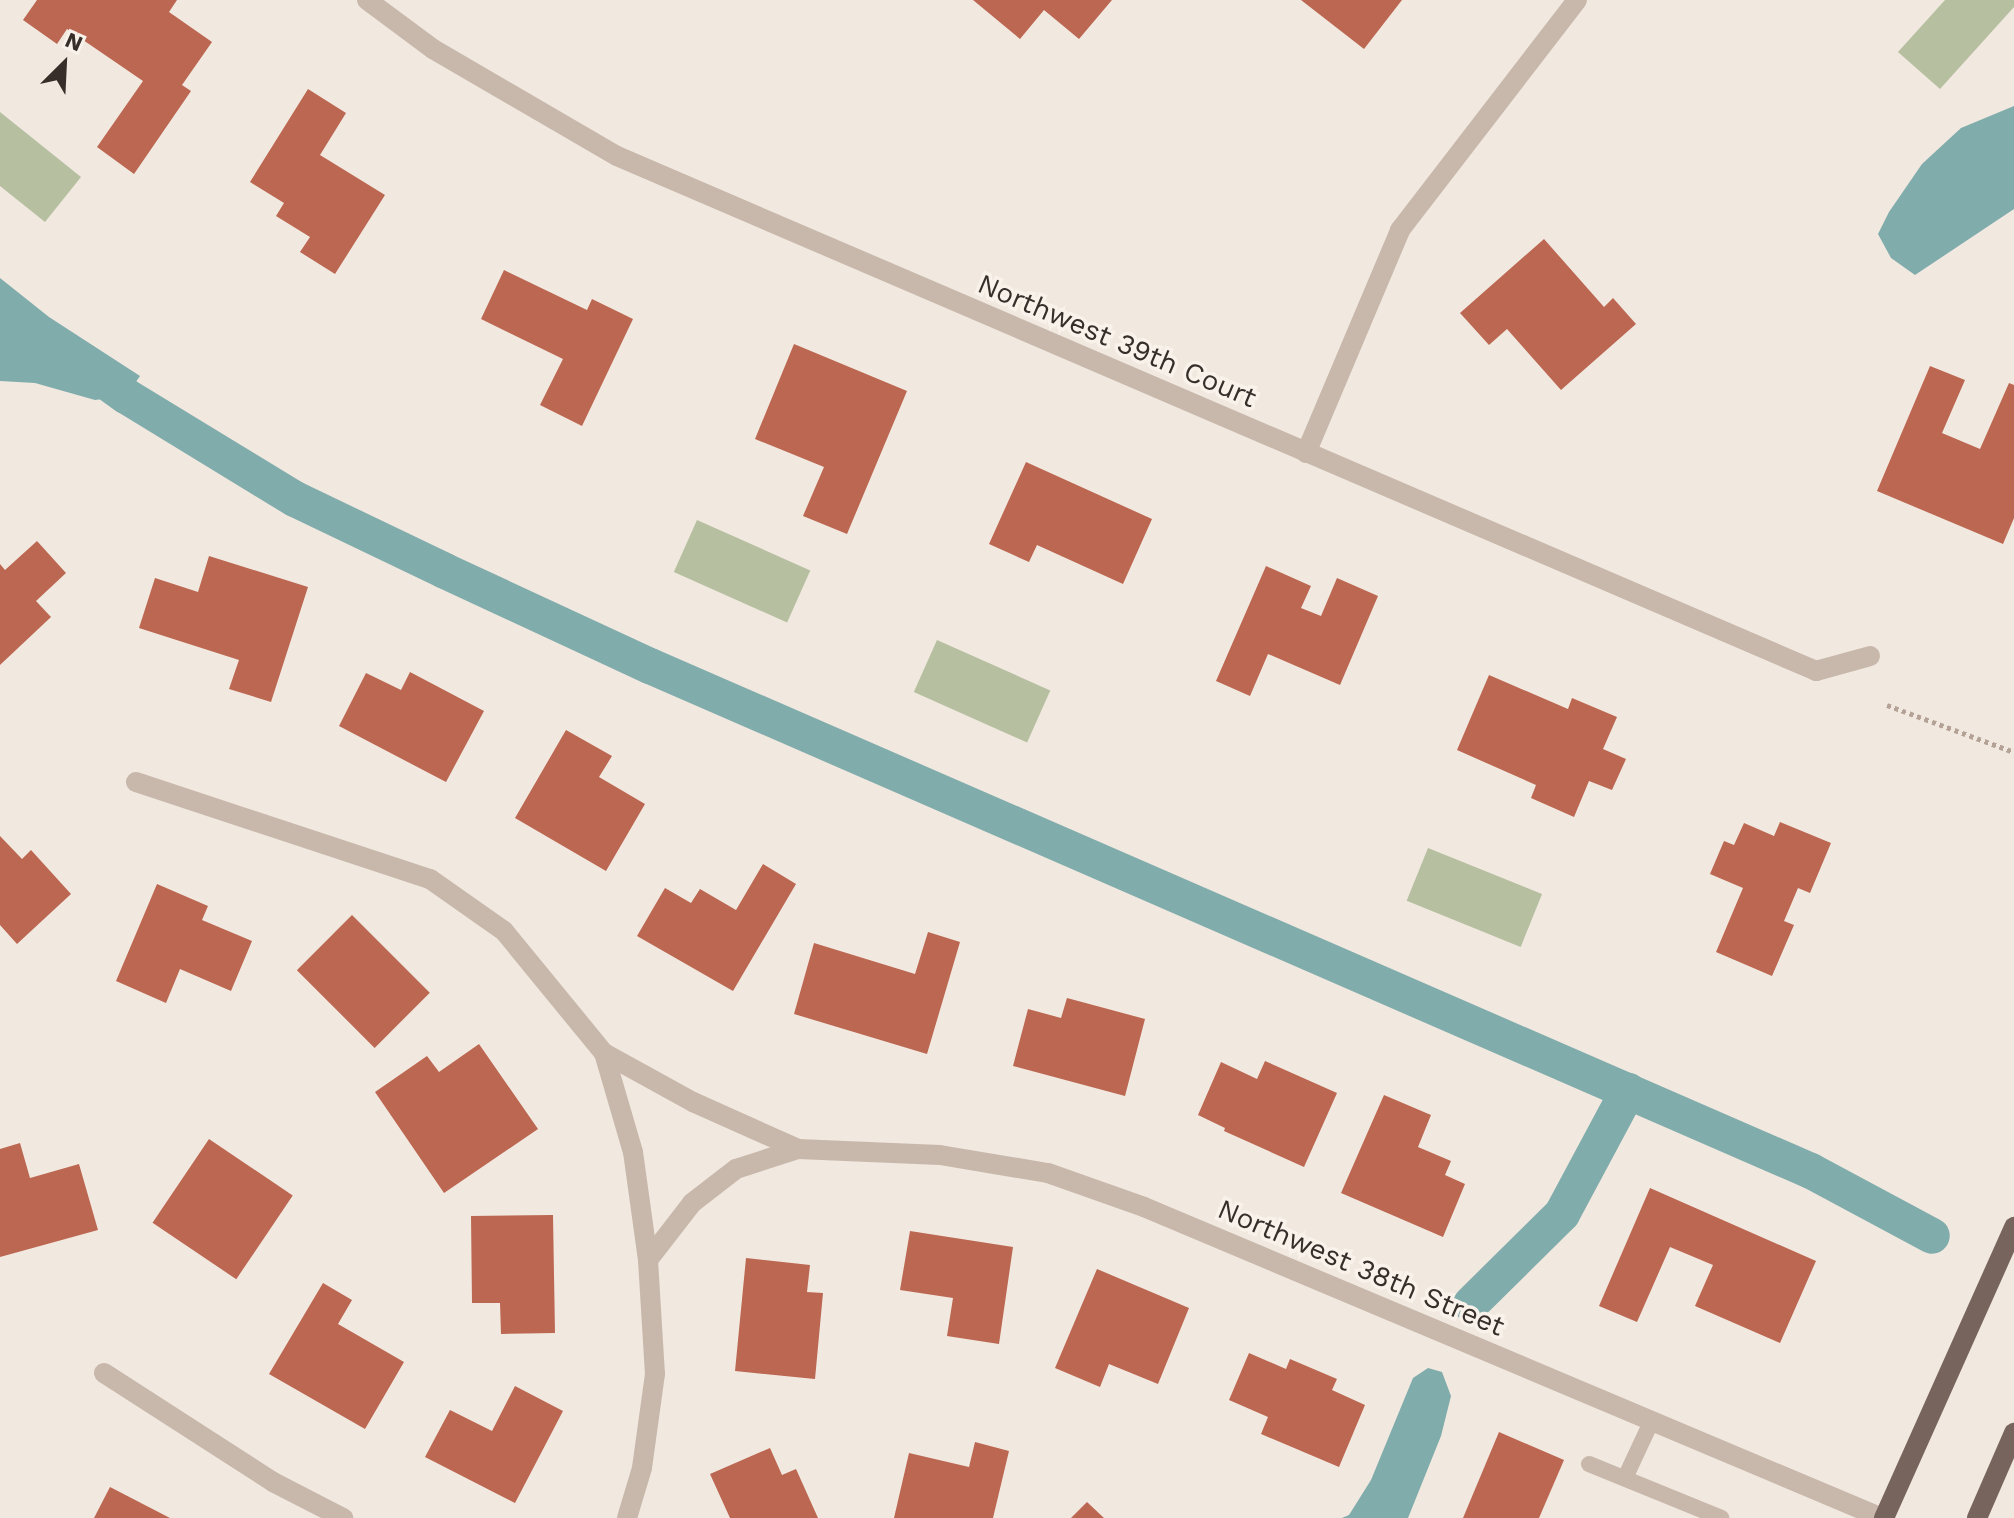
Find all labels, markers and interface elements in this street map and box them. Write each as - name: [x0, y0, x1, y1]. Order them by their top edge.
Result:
- north arrow: [24, 24, 104, 104]
- text: N: [61, 27, 87, 56]
- street label: Northwest 39th Court: [973, 267, 1261, 415]
- street label: Northwest 38th Street: [1213, 1192, 1509, 1344]

